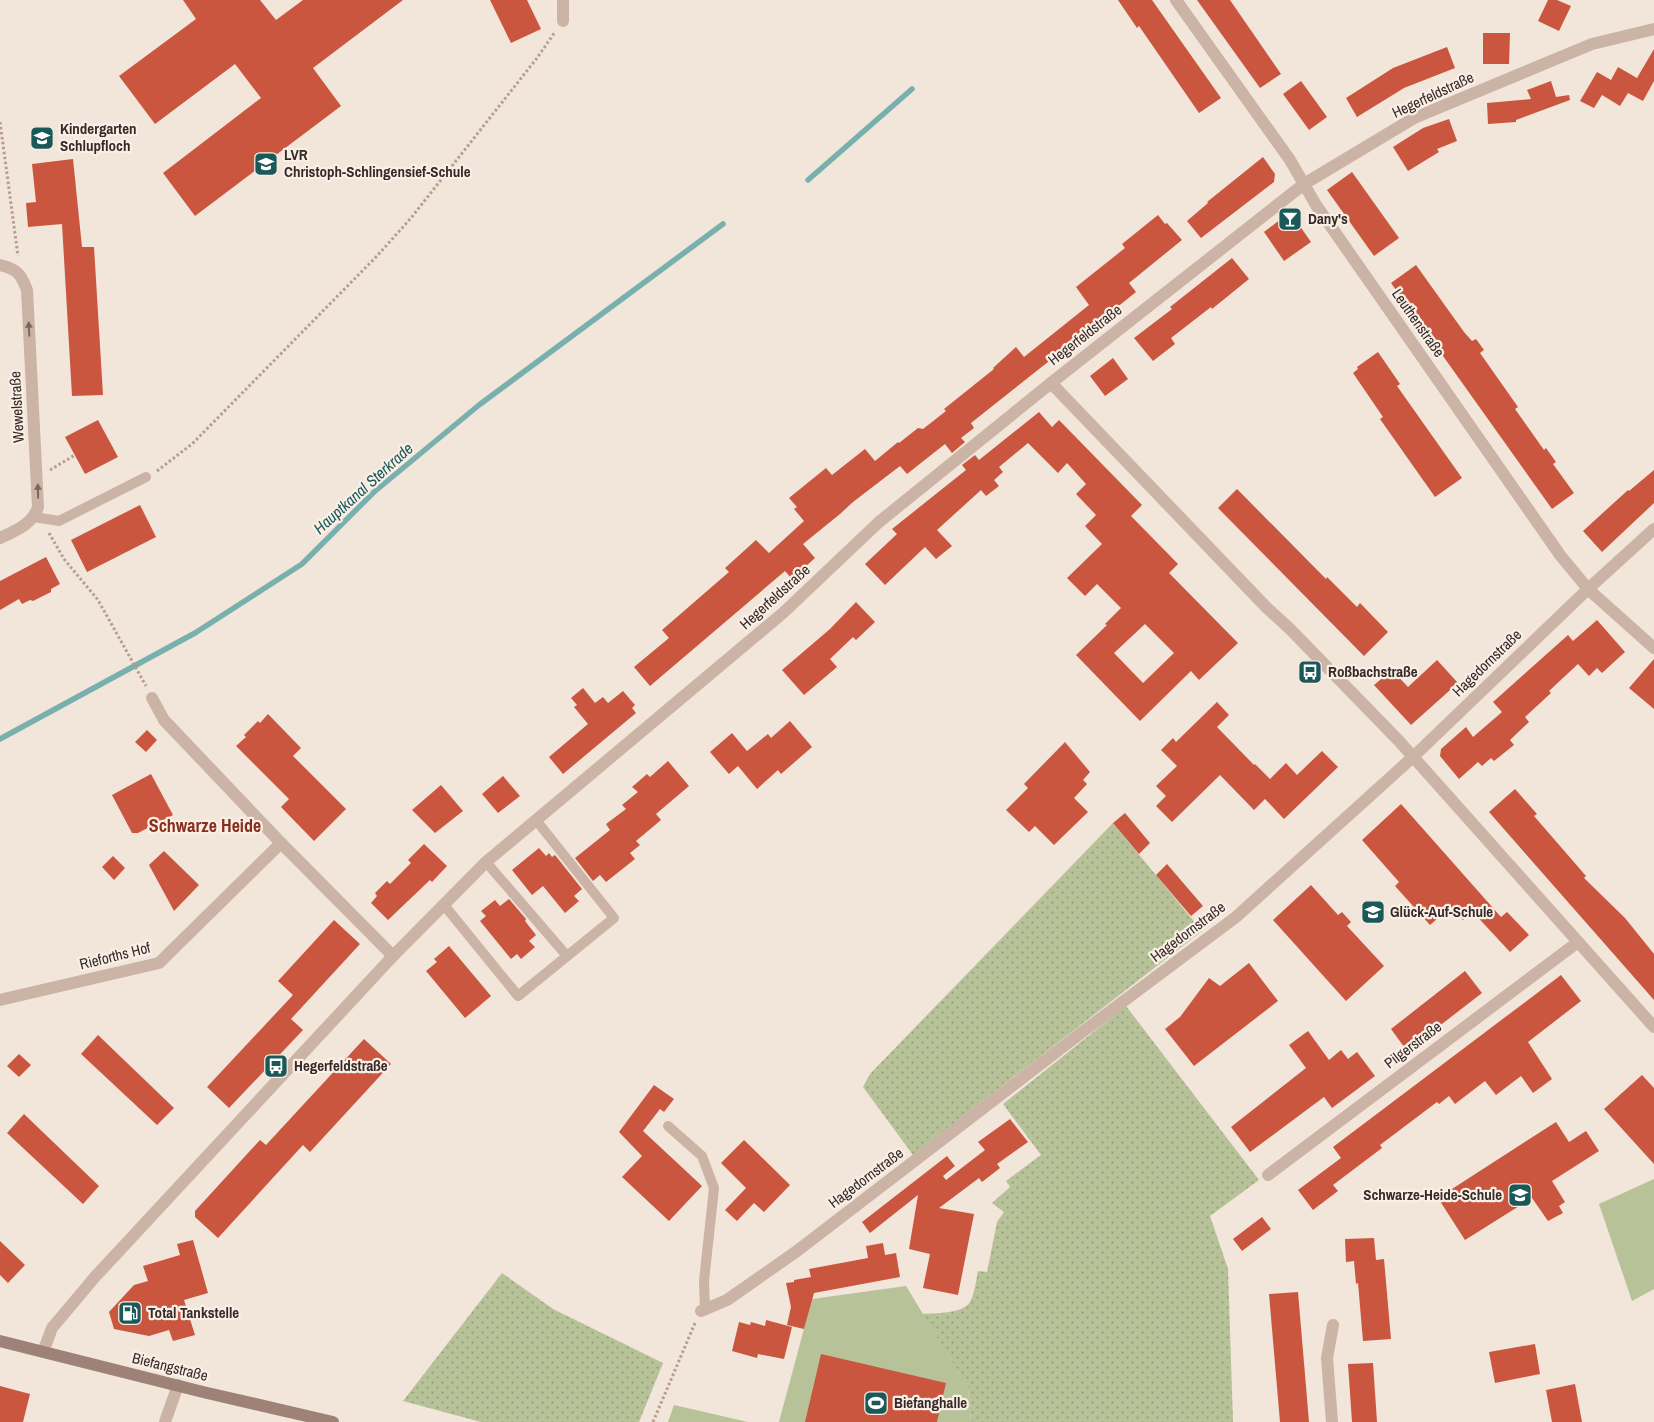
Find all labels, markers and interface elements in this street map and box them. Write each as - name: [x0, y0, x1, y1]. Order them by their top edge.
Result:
- street label: Hegerfeldstraße: [1388, 66, 1477, 123]
- place label: Kindergarten Schlupfloch: [60, 118, 137, 156]
- school or university icon: Kindergarten Schlupfloch: [29, 125, 55, 151]
- place label: LVR Christoph-Schlingensief-Schule: [284, 144, 471, 182]
- school or university icon: LVR Christoph-Schlingensief-Schule: [253, 151, 279, 177]
- bar icon: Dany's: [1277, 206, 1303, 232]
- place label: Dany's: [1308, 208, 1348, 229]
- street label: Leuthenstraße: [1387, 284, 1450, 361]
- street label: Hegerfeldstraße: [1043, 299, 1126, 370]
- one-way arrow: [24, 321, 32, 337]
- street label: Wewelstraße: [4, 371, 29, 443]
- water label: Hauptkanal Sterkrade: [308, 437, 418, 539]
- one-way arrow: [34, 483, 42, 499]
- street label: Hegerfeldstraße: [735, 559, 815, 634]
- street label: Hagedornstraße: [1447, 624, 1526, 701]
- bus stop icon: Roßbachstraße: [1297, 659, 1323, 685]
- place label: Roßbachstraße: [1328, 661, 1418, 682]
- district label: Schwarze Heide: [149, 813, 261, 838]
- street label: Hagedornstraße: [1146, 896, 1230, 967]
- school or university icon: Glück-Auf-Schule: [1360, 899, 1386, 925]
- place label: Glück-Auf-Schule: [1390, 901, 1493, 922]
- street label: Rieforths Hof: [77, 936, 153, 974]
- street label: Pilgerstraße: [1380, 1016, 1446, 1073]
- bus stop icon: Hegerfeldstraße: [263, 1053, 289, 1079]
- place label: Hegerfeldstraße: [294, 1055, 388, 1076]
- street label: Hagedornstraße: [824, 1142, 908, 1213]
- school or university icon: Schwarze-Heide-Schule: [1507, 1182, 1533, 1208]
- place label: Schwarze-Heide-Schule: [1363, 1184, 1502, 1205]
- fuel station icon: Total Tankstelle: [117, 1300, 143, 1326]
- place label: Total Tankstelle: [148, 1302, 239, 1323]
- street label: Biefangstraße: [130, 1347, 210, 1386]
- sports icon: Biefanghalle: [863, 1390, 889, 1416]
- place label: Biefanghalle: [894, 1392, 967, 1413]

